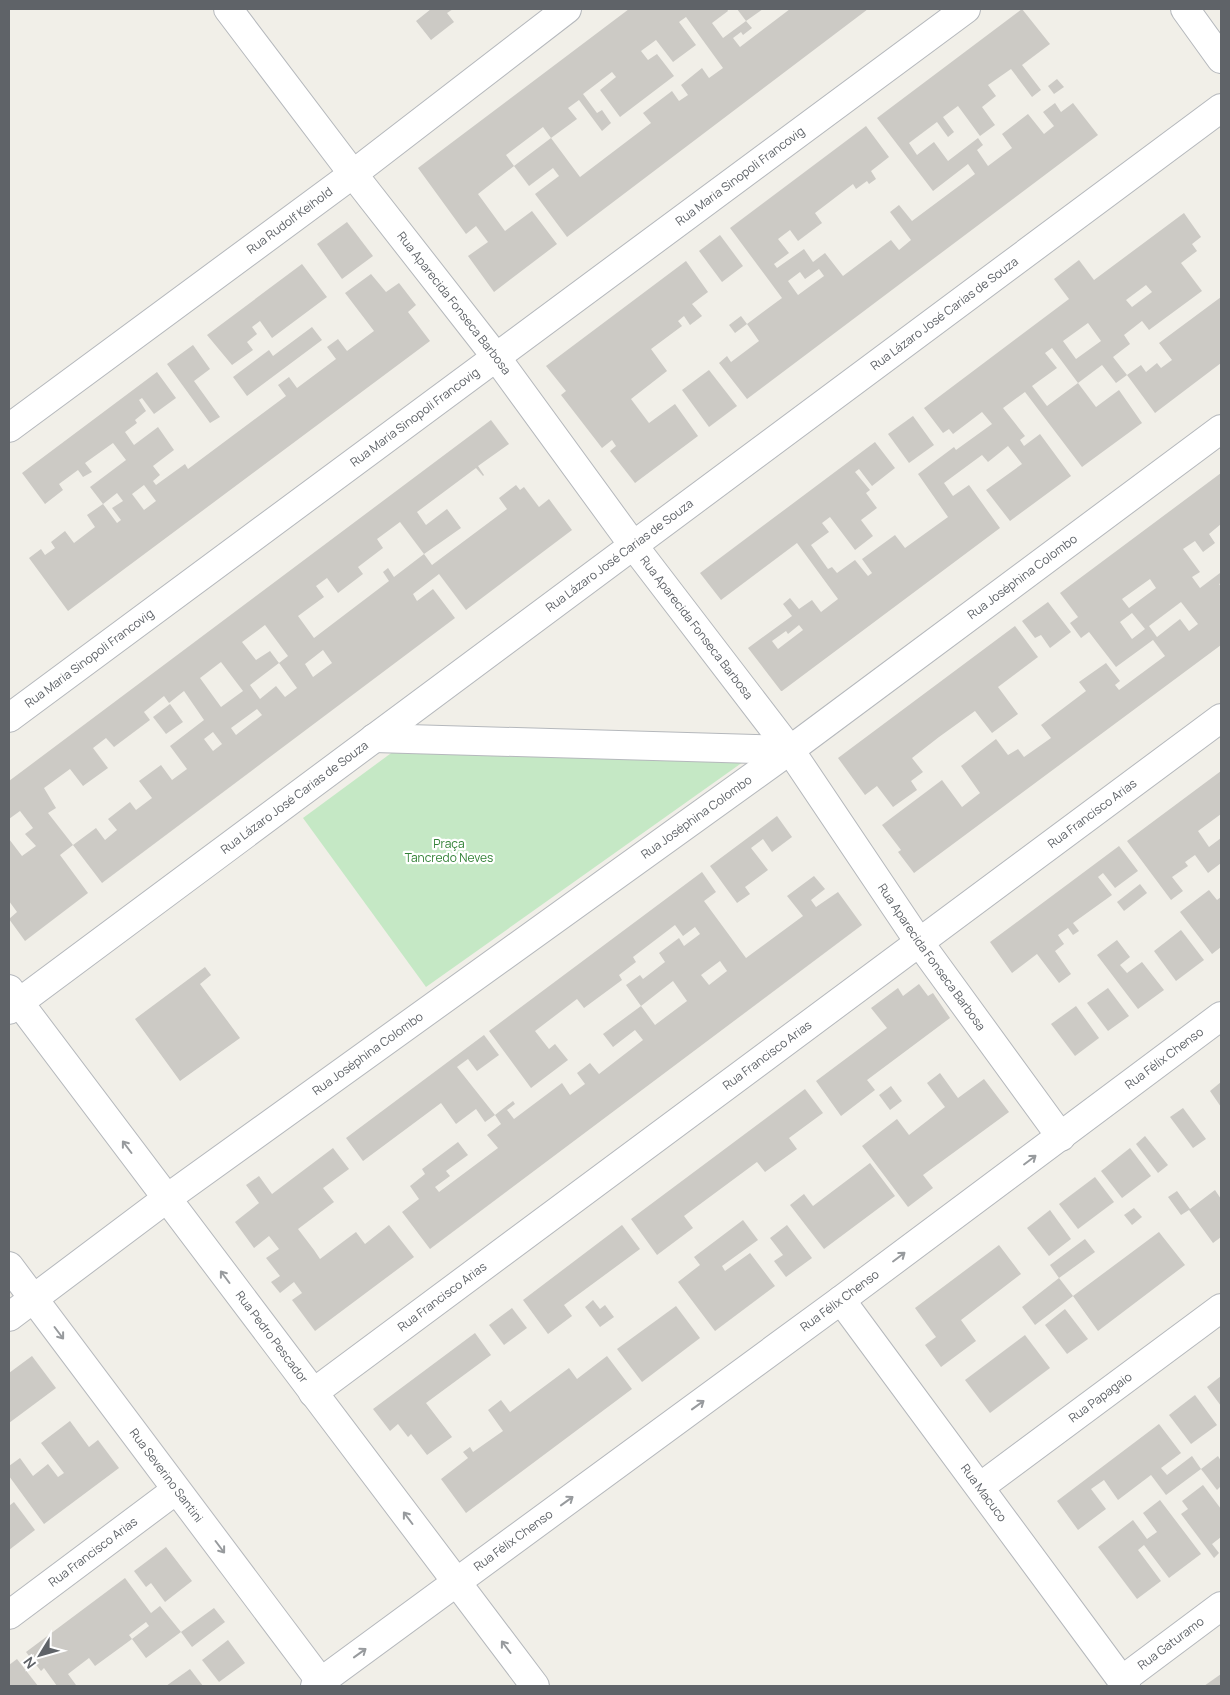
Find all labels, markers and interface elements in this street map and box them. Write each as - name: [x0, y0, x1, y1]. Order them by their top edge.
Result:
- street label: Rua Maria Sinopoli Francovig: [672, 122, 808, 229]
- street label: Rua Rudolf Keihold: [243, 183, 336, 258]
- street label: Rua Aparecida Fonseca Barbosa: [393, 228, 515, 378]
- street label: Rua Lázaro José Carias de Souza: [867, 253, 1021, 374]
- street label: Rua Maria Sinopoli Francovig: [346, 364, 482, 470]
- street label: Rua Lázaro José Carias de Souza: [542, 495, 696, 616]
- street label: Rua Joséphina Colombo: [964, 530, 1081, 623]
- street label: Rua Aparecida Fonseca Barbosa: [636, 552, 757, 703]
- street label: Rua Maria Sinopoli Francovig: [21, 605, 157, 712]
- street label: Rua Lázaro José Carias de Souza: [217, 736, 372, 858]
- street label: Rua Joséphina Colombo: [637, 771, 755, 863]
- street label: Rua Francisco Arias: [1044, 775, 1140, 852]
- park label: Praça Tancredo Neves: [405, 835, 493, 866]
- street label: Rua Aparecida Fonseca Barbosa: [874, 880, 990, 1034]
- street label: Rua Joséphina Colombo: [309, 1008, 426, 1099]
- street label: Rua Francisco Arias: [719, 1016, 815, 1094]
- street label: Rua Félix Chenso: [1121, 1023, 1207, 1093]
- one-way arrow: [122, 1140, 132, 1154]
- one-way arrow: [1023, 1155, 1037, 1165]
- one-way arrow: [892, 1251, 905, 1262]
- street label: Rua Francisco Arias: [394, 1258, 490, 1335]
- street label: Rua Félix Chenso: [797, 1265, 882, 1335]
- one-way arrow: [220, 1270, 230, 1284]
- street label: Rua Pedro Pescador: [232, 1287, 313, 1387]
- one-way arrow: [54, 1326, 64, 1340]
- street label: Rua Papagaio: [1065, 1368, 1135, 1426]
- one-way arrow: [691, 1400, 705, 1410]
- street label: Rua Severino Santini: [126, 1425, 207, 1526]
- street label: Rua Macuco: [957, 1460, 1011, 1525]
- one-way arrow: [560, 1496, 574, 1506]
- street label: Rua Félix Chenso: [470, 1505, 556, 1575]
- one-way arrow: [403, 1511, 413, 1525]
- street label: Rua Francisco Arias: [45, 1513, 141, 1591]
- one-way arrow: [214, 1540, 225, 1553]
- street label: Rua Gaturamo: [1134, 1613, 1207, 1674]
- north arrow: [15, 1630, 65, 1680]
- one-way arrow: [501, 1640, 511, 1654]
- one-way arrow: [353, 1648, 367, 1658]
- text: N: [19, 1653, 40, 1673]

